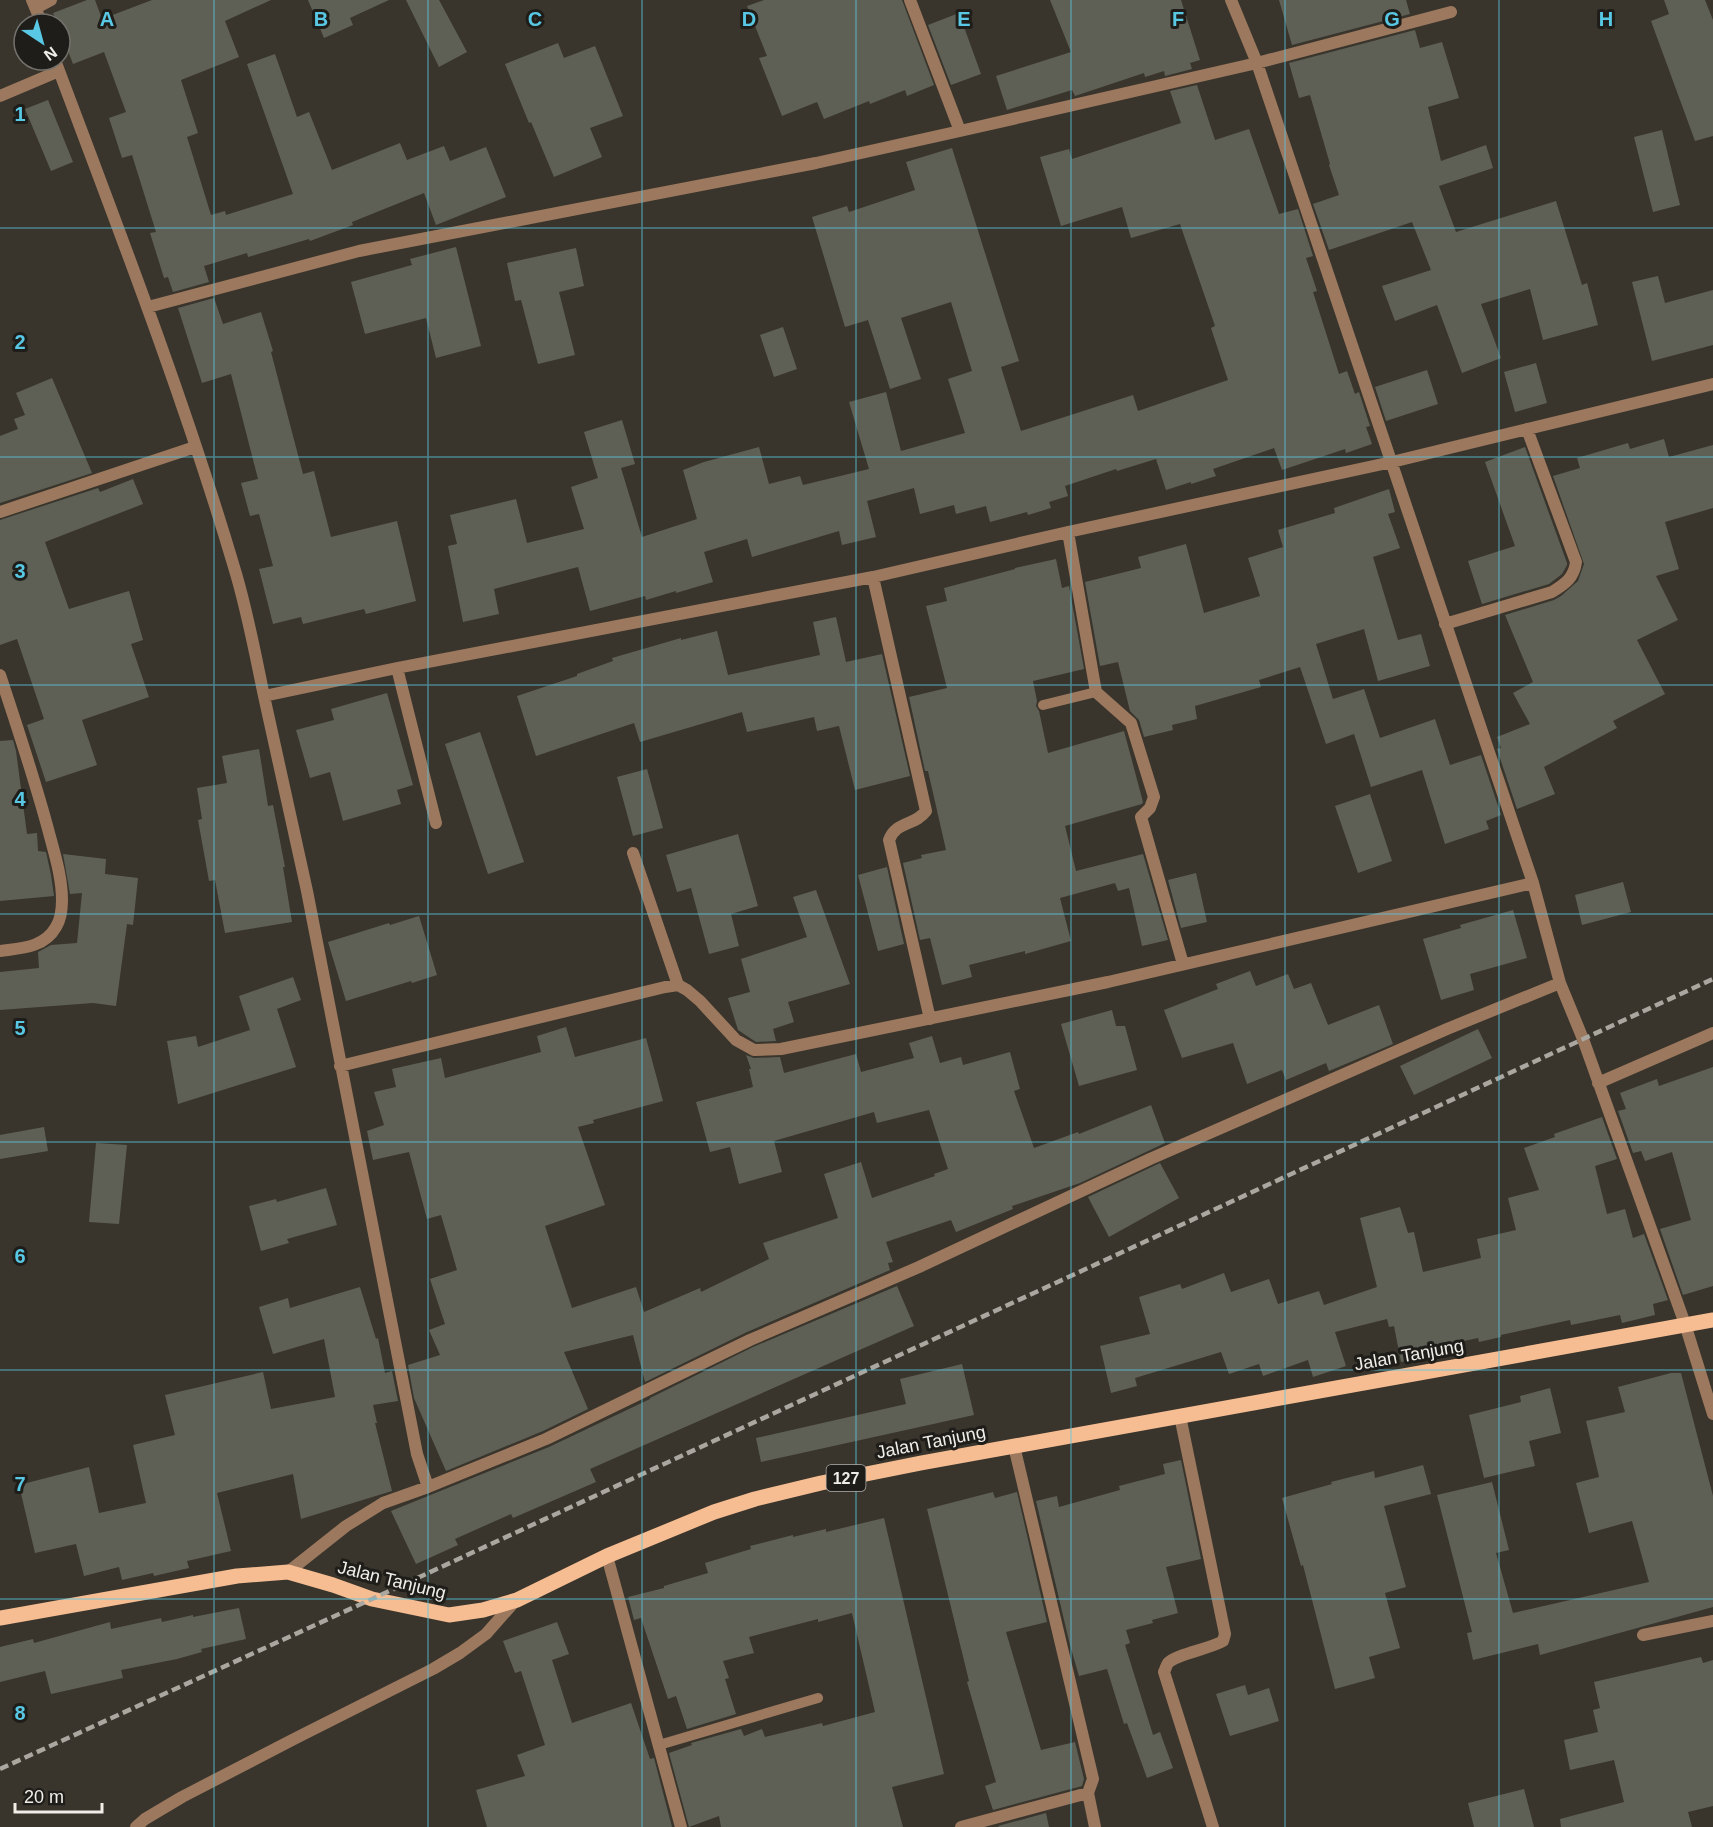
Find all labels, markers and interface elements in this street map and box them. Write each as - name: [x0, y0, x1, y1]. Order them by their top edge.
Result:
- text: A: [100, 8, 114, 30]
- text: B: [314, 8, 328, 30]
- text: C: [528, 8, 542, 30]
- text: D: [742, 8, 756, 30]
- text: E: [957, 8, 971, 30]
- text: F: [1172, 8, 1184, 30]
- text: G: [1384, 8, 1400, 30]
- text: H: [1599, 8, 1613, 30]
- north arrow: [12, 12, 72, 72]
- text: N: [41, 43, 60, 64]
- text: 1: [14, 103, 26, 125]
- text: 2: [14, 331, 26, 353]
- text: 3: [14, 560, 26, 582]
- text: 4: [14, 788, 26, 810]
- text: 5: [14, 1017, 26, 1039]
- text: 6: [14, 1245, 26, 1267]
- street label: Jalan Tanjung: [1353, 1336, 1465, 1374]
- street label: Jalan Tanjung: [875, 1422, 987, 1462]
- road number: 127: [826, 1465, 866, 1491]
- text: 7: [14, 1473, 26, 1495]
- street label: Jalan Tanjung: [336, 1557, 448, 1603]
- text: 8: [14, 1702, 26, 1724]
- scale bar: [15, 1776, 102, 1814]
- text: 20 m: [24, 1787, 64, 1807]

